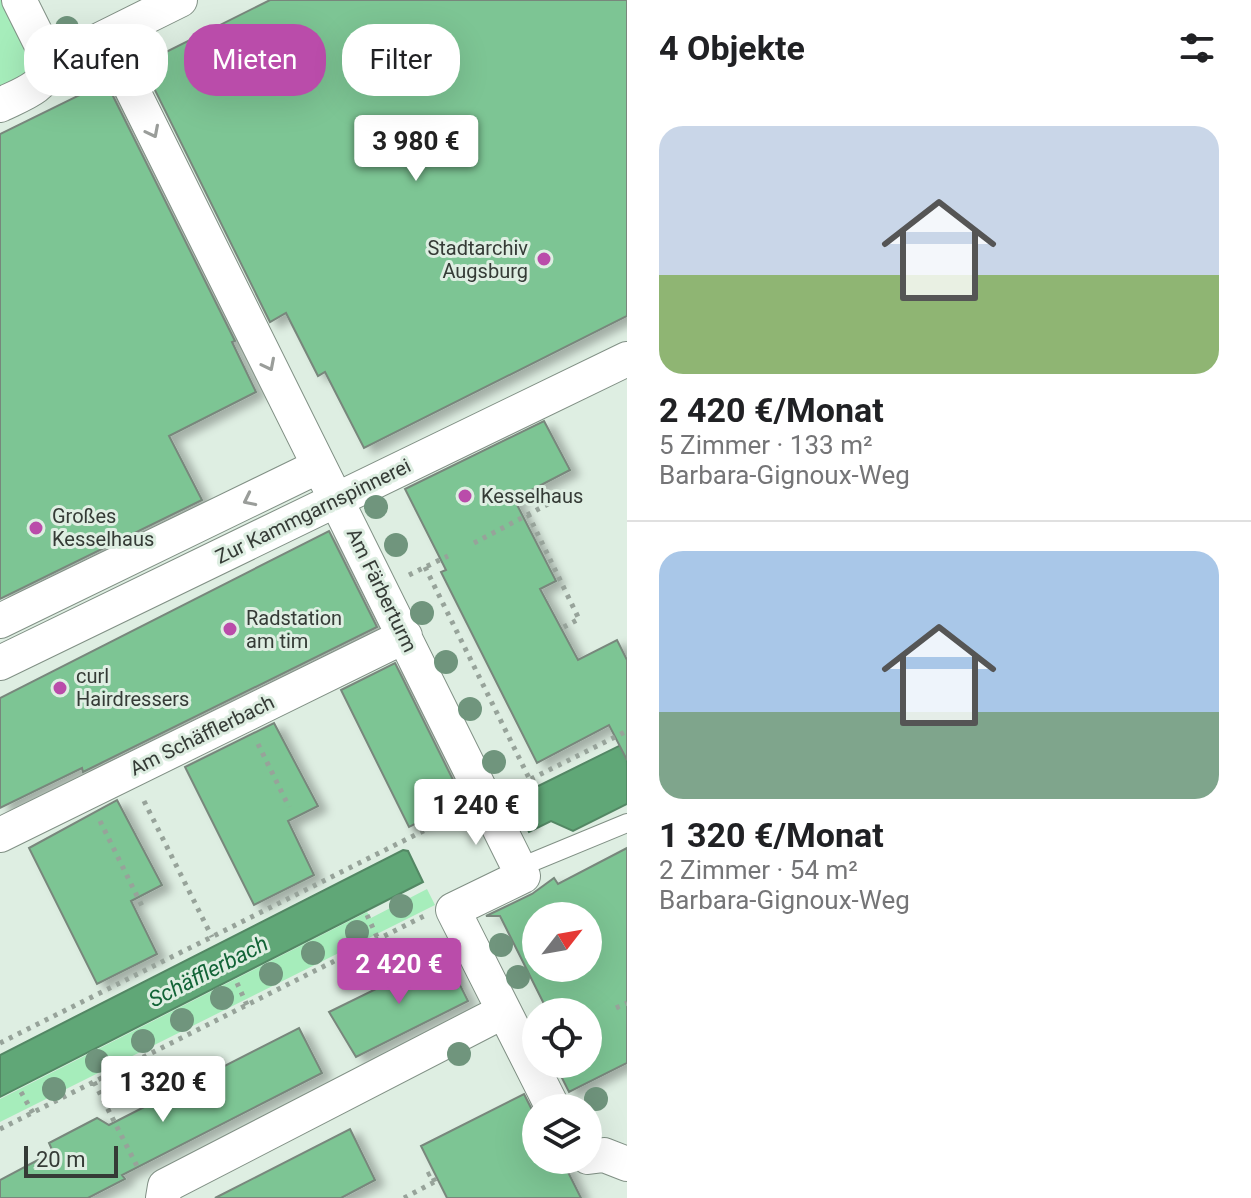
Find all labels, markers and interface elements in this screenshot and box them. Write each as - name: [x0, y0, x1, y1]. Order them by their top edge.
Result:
- chip: Kaufen: [24, 24, 168, 96]
- chip: Mieten: [184, 24, 326, 96]
- chip: Filter: [342, 24, 460, 96]
- icon: filters: [1175, 26, 1219, 70]
- text: 4 Objekte: [659, 28, 805, 68]
- pin: 3 980 €: [342, 115, 490, 183]
- one-way arrow: [143, 123, 159, 138]
- text: 3 980 €: [372, 126, 460, 156]
- icon: home: [867, 178, 1011, 322]
- place label: Stadtarchiv Augsburg: [427, 236, 528, 283]
- marker: Stadtarchiv Augsburg: [535, 250, 553, 268]
- one-way arrow: [259, 356, 275, 371]
- text: 2 420 €/Monat: [659, 390, 884, 430]
- text: 5 Zimmer · 133 m²: [659, 430, 872, 460]
- street label: Zur Kammgarnspinnerei: [211, 453, 415, 569]
- text: Barbara-Gignoux-Weg: [659, 460, 910, 490]
- place label: Kesselhaus: [481, 484, 583, 508]
- marker: Kesselhaus: [456, 487, 474, 505]
- one-way arrow: [243, 490, 258, 506]
- place label: Großes Kesselhaus: [52, 504, 154, 551]
- marker: Großes Kesselhaus: [27, 519, 45, 537]
- street label: Am Färberturm: [342, 524, 422, 656]
- icon: home: [867, 603, 1011, 747]
- place label: Radstation am tim: [246, 606, 342, 653]
- marker: Radstation am tim: [221, 620, 239, 638]
- place label: curl Hairdressers: [76, 664, 189, 711]
- marker: curl Hairdressers: [51, 679, 69, 697]
- street label: Am Schäfflerbach: [126, 690, 278, 780]
- pin: 1 240 €: [402, 779, 550, 847]
- text: 1 240 €: [432, 790, 520, 820]
- text: 1 320 €/Monat: [659, 815, 884, 855]
- text: 2 Zimmer · 54 m²: [659, 855, 858, 885]
- text: Barbara-Gignoux-Weg: [659, 885, 910, 915]
- north arrow: [522, 902, 602, 982]
- map controls: [522, 902, 602, 1174]
- water label: Schäfflerbach: [144, 931, 272, 1012]
- pin: 2 420 €: [325, 938, 473, 1006]
- text: 2 420 €: [355, 949, 443, 979]
- button: locate: [522, 998, 602, 1078]
- pin: 1 320 €: [89, 1056, 237, 1124]
- text: 1 320 €: [119, 1067, 207, 1097]
- button: layers: [522, 1094, 602, 1174]
- scale bar: [24, 1142, 118, 1178]
- text: 20 m: [36, 1147, 85, 1172]

